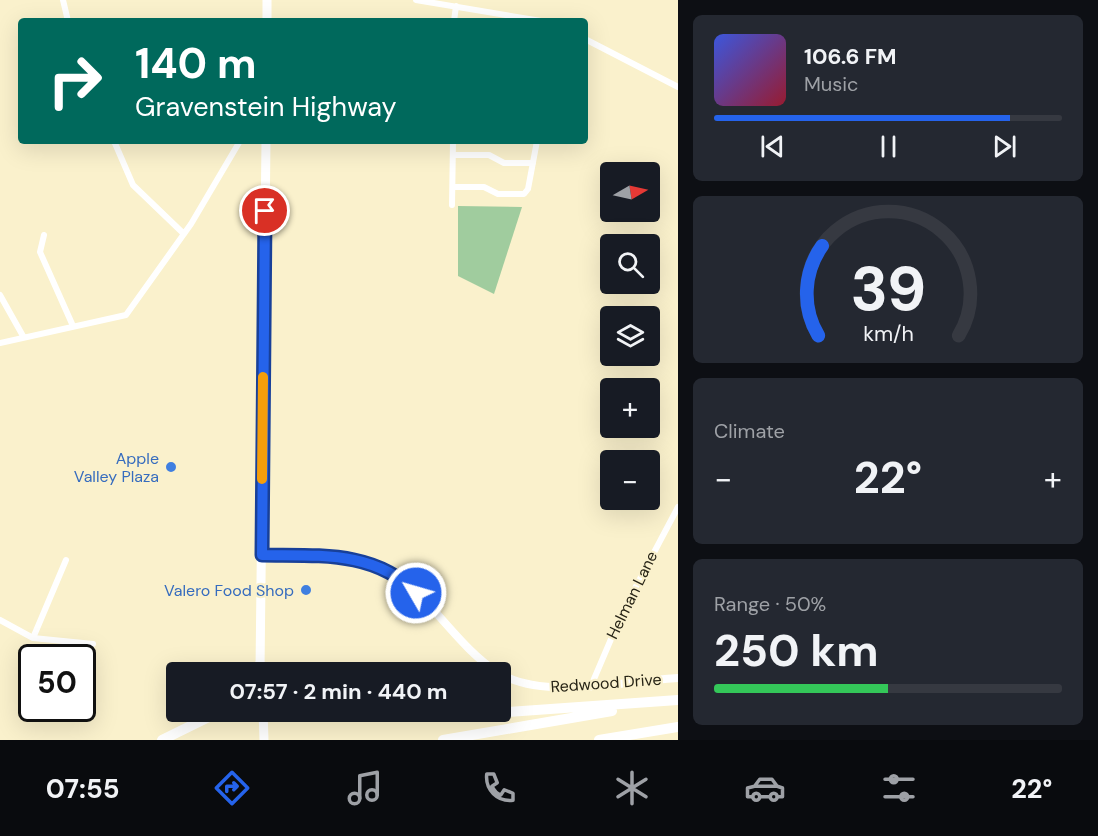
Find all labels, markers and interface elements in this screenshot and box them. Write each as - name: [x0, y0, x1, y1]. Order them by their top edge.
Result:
- text: 140 m: [135, 36, 257, 91]
- icon: right: [36, 42, 114, 120]
- text: 106.6 FM: [804, 42, 896, 71]
- text: Music: [804, 71, 859, 97]
- text: Gravenstein Highway: [135, 89, 397, 124]
- icon: previous: [756, 130, 789, 163]
- icon: pause: [872, 130, 905, 163]
- icon: next: [988, 130, 1021, 163]
- north arrow: [600, 162, 660, 222]
- map controls: [600, 162, 660, 510]
- pin: [239, 185, 290, 236]
- icon: arrive: [248, 194, 281, 227]
- button: search: [600, 234, 660, 294]
- text: 39: [850, 249, 926, 330]
- button: layers: [600, 306, 660, 366]
- text: km/h: [863, 321, 913, 349]
- button: +: [600, 378, 660, 438]
- text: Climate: [714, 418, 785, 444]
- place label: Apple Valley Plaza: [74, 448, 159, 487]
- text: 22°: [854, 448, 922, 507]
- button: −: [600, 450, 660, 510]
- text: −: [714, 457, 732, 500]
- text: +: [1044, 457, 1062, 500]
- marker: Apple Valley Plaza: [164, 460, 178, 474]
- street label: Helman Lane: [602, 548, 662, 642]
- position arrow: [384, 561, 448, 625]
- place label: Valero Food Shop: [164, 580, 294, 601]
- marker: Valero Food Shop: [299, 583, 313, 597]
- text: Range · 50%: [714, 591, 826, 617]
- text: 250 km: [714, 621, 879, 680]
- speed limit sign: 50: [18, 644, 96, 722]
- street label: Redwood Drive: [550, 669, 662, 697]
- text: 07:57 · 2 min · 440 m: [229, 677, 448, 706]
- icon: directions: [211, 767, 253, 809]
- icon: music: [344, 767, 386, 809]
- icon: phone: [478, 767, 520, 809]
- icon: climate: [611, 767, 653, 809]
- icon: car: [744, 767, 786, 809]
- icon: filters: [878, 767, 920, 809]
- text: 07:55: [46, 771, 119, 806]
- text: 22°: [1011, 771, 1052, 806]

